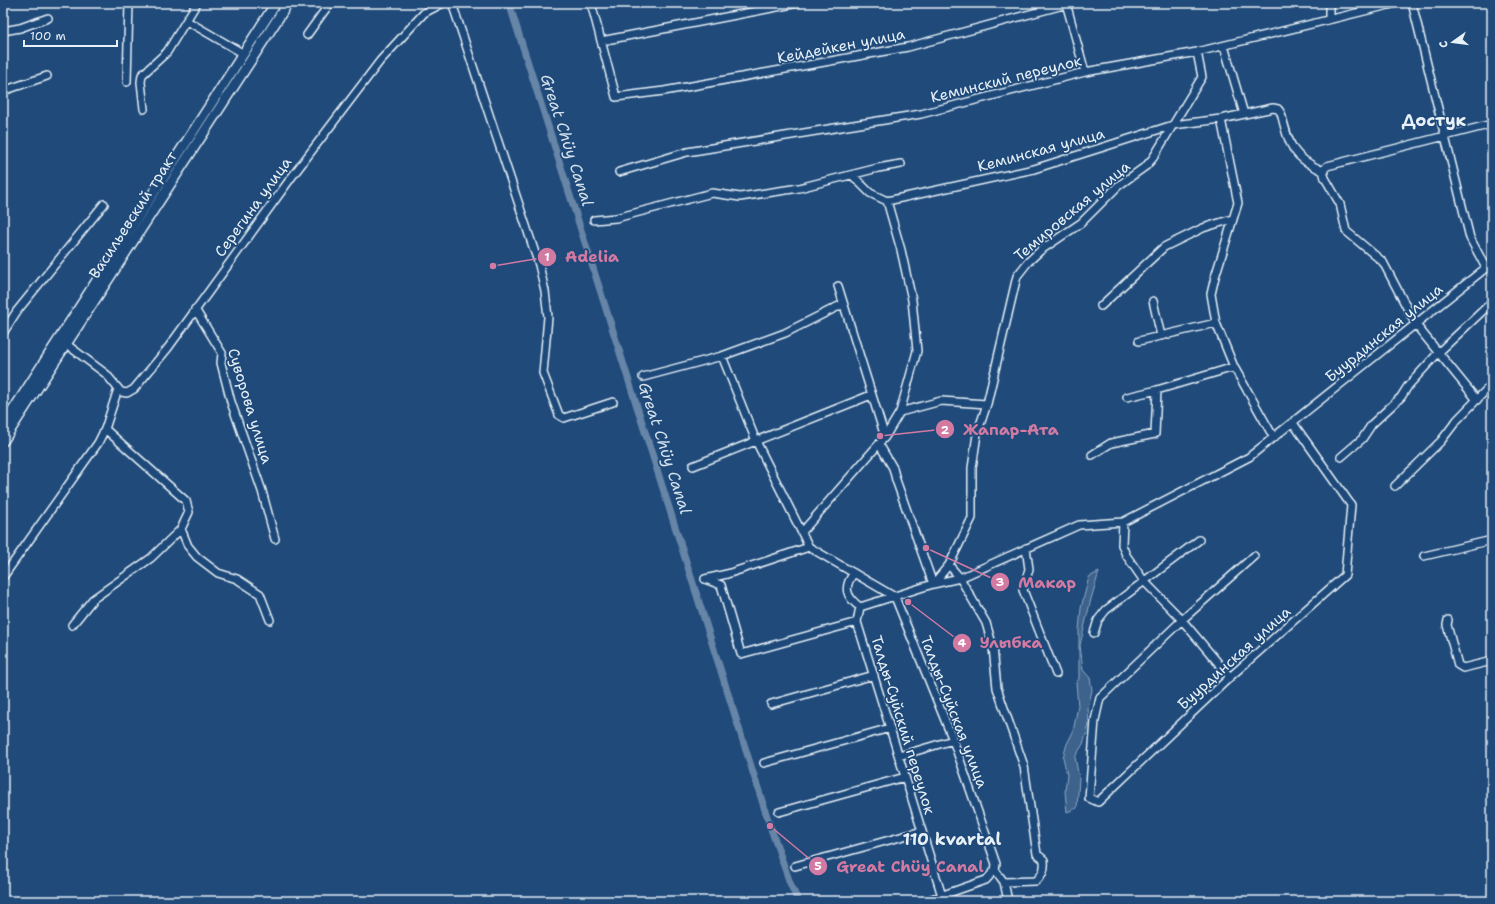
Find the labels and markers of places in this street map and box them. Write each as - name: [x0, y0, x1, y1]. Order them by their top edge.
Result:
- callout: Adelia: [537, 243, 627, 271]
- callout: Жапар-Ата: [935, 415, 1066, 443]
- callout: Макар: [990, 568, 1084, 596]
- callout: Улыбка: [952, 629, 1051, 657]
- callout: Great Chüy Canal: [808, 852, 992, 880]

